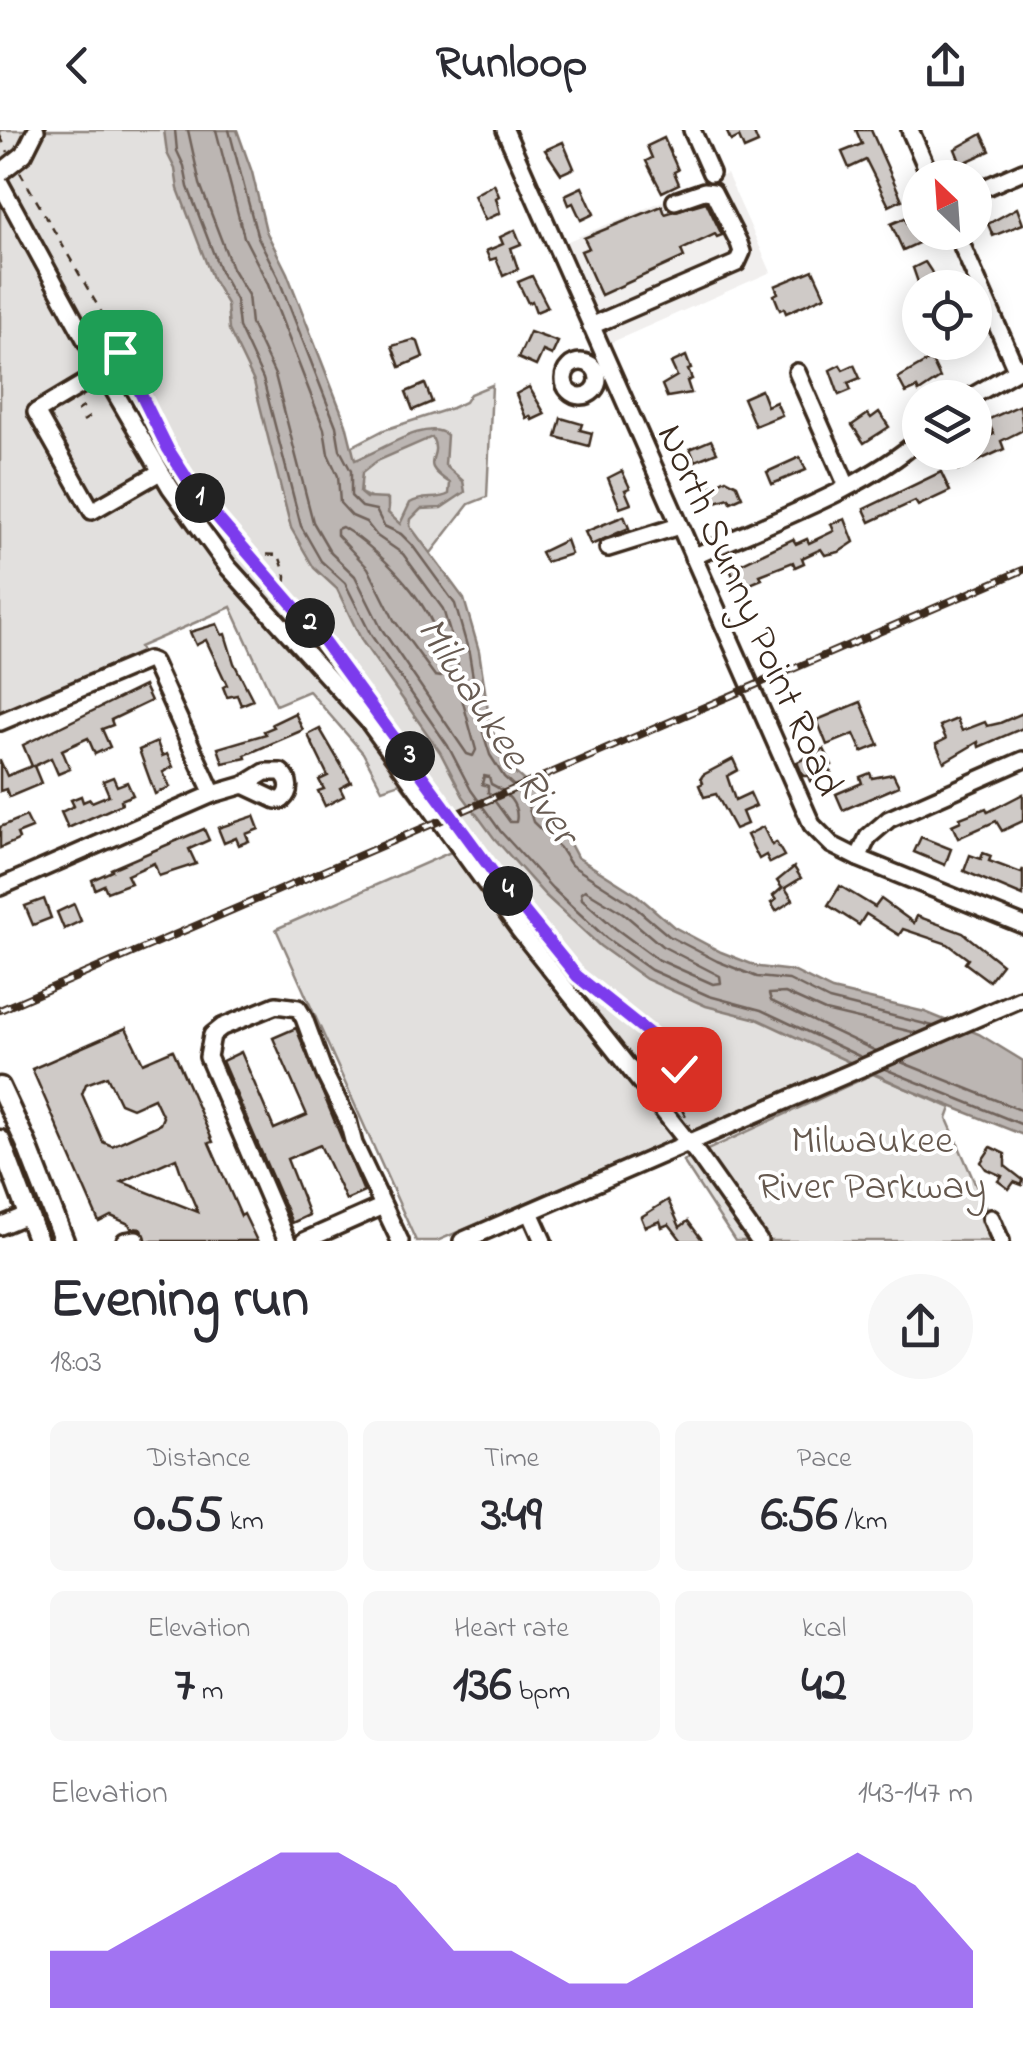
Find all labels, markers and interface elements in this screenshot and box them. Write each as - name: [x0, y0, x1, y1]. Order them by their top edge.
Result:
- text: Runloop: [436, 32, 587, 98]
- icon: back: [50, 38, 105, 93]
- icon: share: [918, 38, 973, 93]
- north arrow: [902, 160, 992, 250]
- map controls: [902, 160, 992, 470]
- button: locate: [902, 270, 992, 360]
- pin: [78, 310, 163, 395]
- icon: arrive: [93, 325, 148, 380]
- button: layers: [902, 380, 992, 470]
- street label: North Sunny Point Road: [639, 415, 857, 806]
- pin: 1: [175, 473, 225, 523]
- text: 1: [196, 477, 204, 518]
- pin: 2: [285, 598, 335, 648]
- text: 2: [303, 602, 317, 643]
- water label: Milwaukee River: [400, 605, 596, 862]
- pin: 3: [385, 731, 435, 781]
- text: 3: [404, 735, 416, 776]
- pin: 4: [483, 866, 533, 916]
- text: 4: [502, 870, 514, 911]
- pin: [637, 1027, 722, 1112]
- icon: check: [652, 1042, 707, 1097]
- park label: Milwaukee River Parkway: [758, 1113, 986, 1218]
- text: Evening run: [50, 1262, 309, 1342]
- button: share: [868, 1274, 973, 1379]
- text: 18:03: [50, 1340, 102, 1387]
- text: Distance: [147, 1439, 250, 1480]
- text: Time: [484, 1439, 539, 1480]
- text: Pace: [797, 1439, 851, 1480]
- text: 0.55: [134, 1480, 223, 1553]
- text: 3:49: [481, 1480, 542, 1553]
- text: 6:56: [761, 1480, 838, 1553]
- text: km: [223, 1502, 264, 1543]
- text: /km: [838, 1502, 887, 1543]
- text: Elevation: [147, 1609, 250, 1650]
- text: Heart rate: [454, 1609, 569, 1650]
- text: kcal: [802, 1609, 846, 1650]
- text: 7: [174, 1650, 195, 1723]
- text: 136: [453, 1650, 511, 1723]
- text: 42: [801, 1650, 847, 1723]
- text: m: [195, 1672, 224, 1713]
- text: bpm: [511, 1672, 570, 1713]
- text: Elevation: [50, 1771, 168, 1818]
- text: 143–147 m: [858, 1771, 973, 1818]

